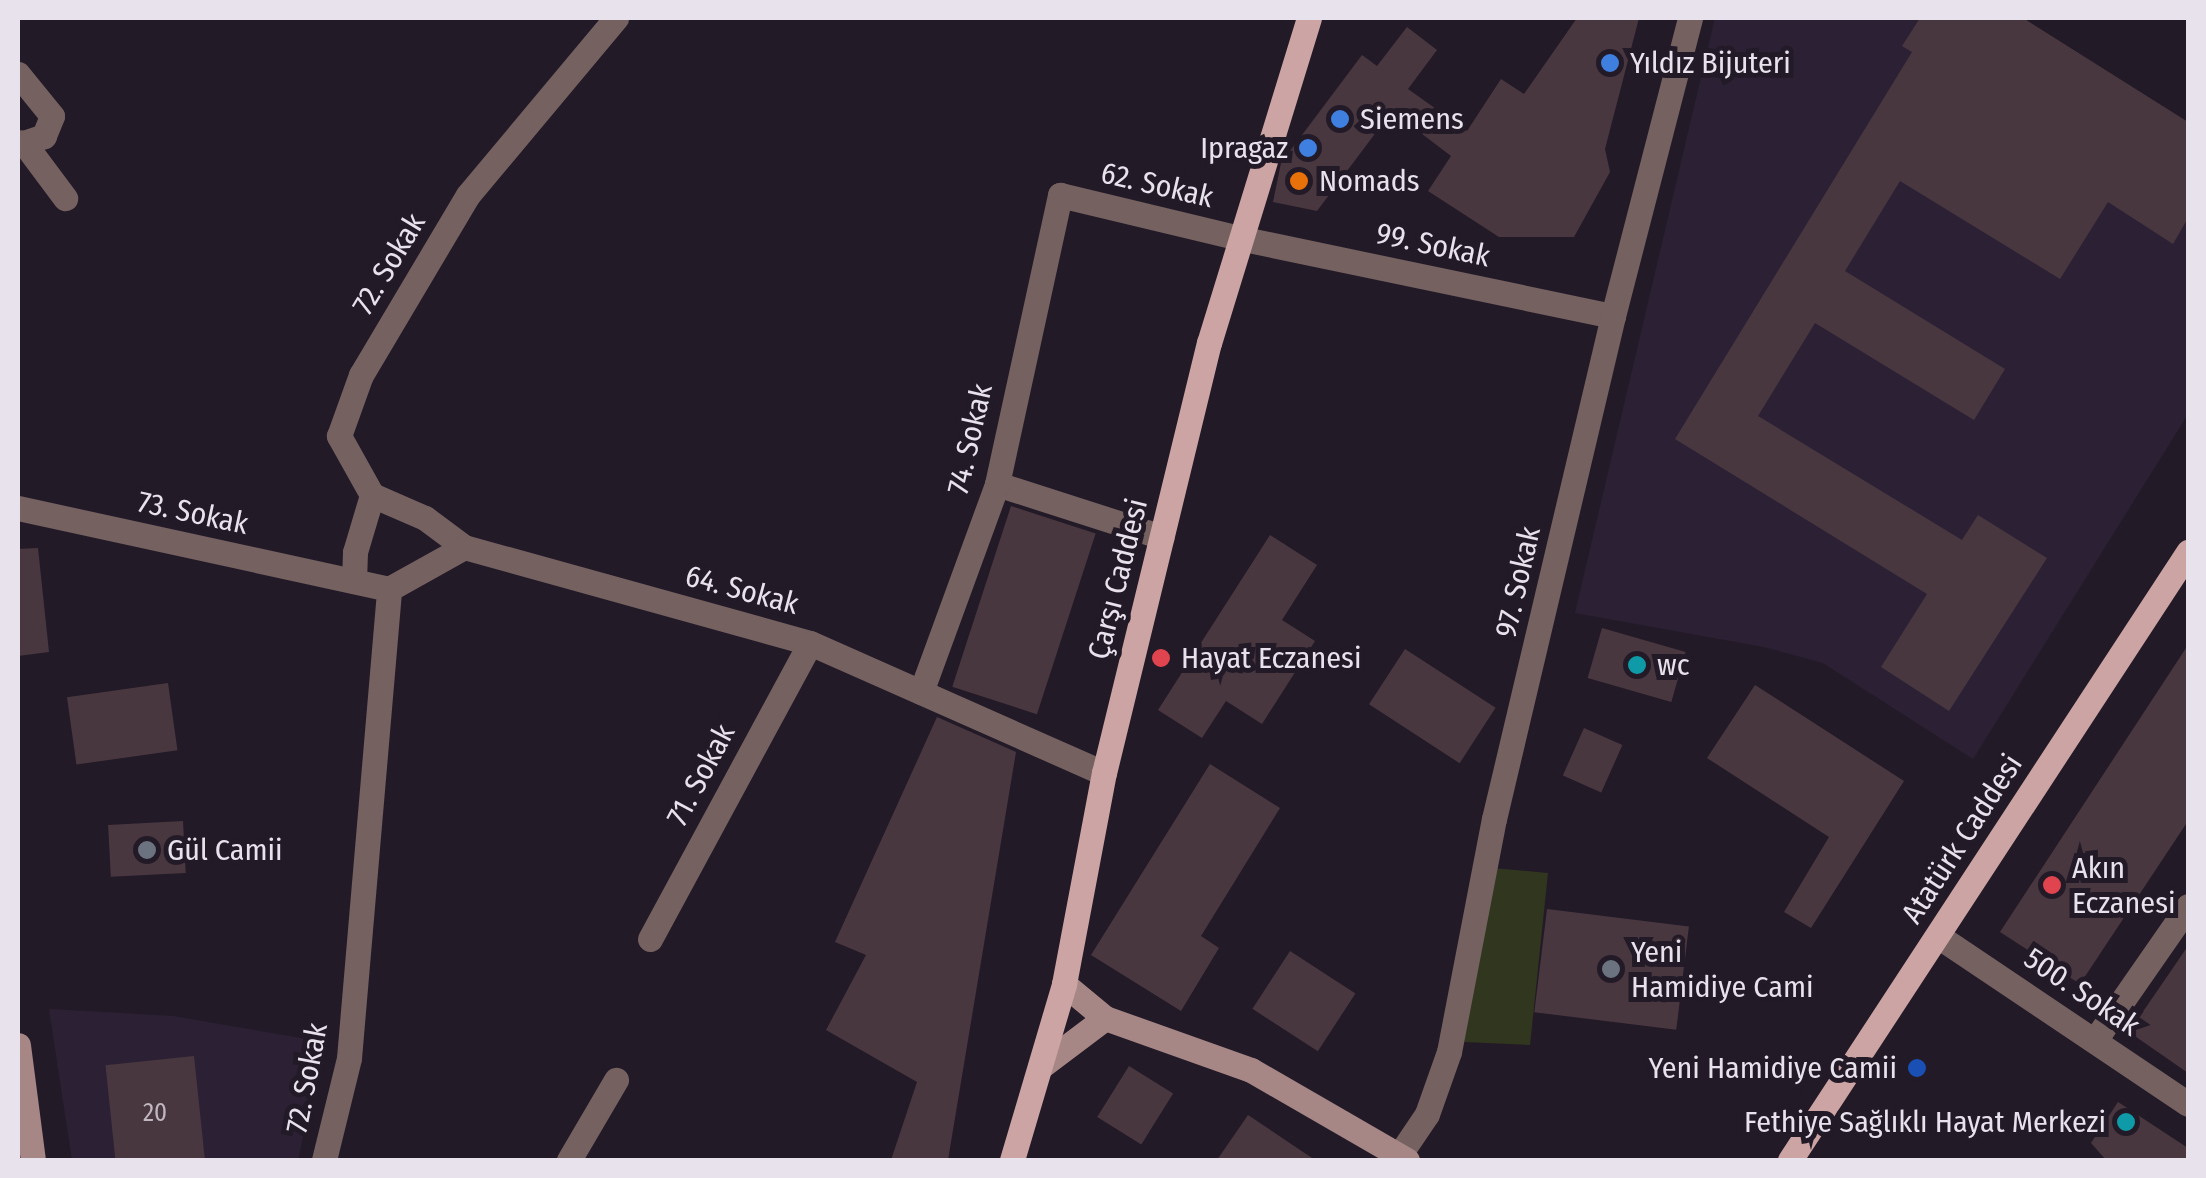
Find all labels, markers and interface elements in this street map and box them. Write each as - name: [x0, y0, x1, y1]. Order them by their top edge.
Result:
- place label: Yıldız Bijuteri: [1630, 45, 1791, 81]
- marker: Yıldız Bijuteri: [1599, 52, 1621, 74]
- place label: Siemens: [1360, 101, 1464, 137]
- marker: Siemens: [1329, 108, 1351, 130]
- place label: Ipragaz: [1200, 130, 1288, 166]
- marker: Ipragaz: [1297, 137, 1319, 159]
- street label: 62. Sokak: [1097, 155, 1217, 215]
- place label: Nomads: [1319, 163, 1420, 199]
- marker: Nomads: [1288, 170, 1310, 192]
- street label: 72. Sokak: [345, 207, 433, 321]
- street label: 99. Sokak: [1373, 215, 1493, 275]
- street label: 74. Sokak: [940, 380, 1000, 498]
- street label: 73. Sokak: [135, 484, 251, 542]
- street label: Çarşı Caddesi: [1081, 495, 1155, 663]
- street label: 97. Sokak: [1488, 523, 1548, 641]
- street label: 64. Sokak: [681, 558, 803, 622]
- place label: Hayat Eczanesi: [1181, 640, 1361, 676]
- marker: Hayat Eczanesi: [1150, 647, 1172, 669]
- place label: wc: [1657, 647, 1689, 683]
- marker: wc: [1626, 654, 1648, 676]
- street label: 71. Sokak: [659, 718, 743, 832]
- street label: Atatürk Caddesi: [1894, 748, 2030, 930]
- place label: Gül Camii: [167, 832, 283, 868]
- marker: Gül Camii: [136, 839, 158, 861]
- place label: Akın Eczanesi: [2072, 850, 2175, 920]
- marker: Akın Eczanesi: [2041, 874, 2063, 896]
- place label: Yeni Hamidiye Cami: [1631, 934, 1814, 1004]
- street label: 500. Sokak: [2018, 940, 2146, 1044]
- marker: Yeni Hamidiye Cami: [1600, 958, 1622, 980]
- street label: 72. Sokak: [279, 1020, 335, 1136]
- place label: Yeni Hamidiye Camii: [1648, 1050, 1897, 1086]
- marker: Yeni Hamidiye Camii: [1906, 1057, 1928, 1079]
- house number: 20: [143, 1098, 167, 1128]
- place label: Fethiye Sağlıklı Hayat Merkezi: [1744, 1104, 2106, 1140]
- marker: Fethiye Sağlıklı Hayat Merkezi: [2115, 1111, 2137, 1133]

